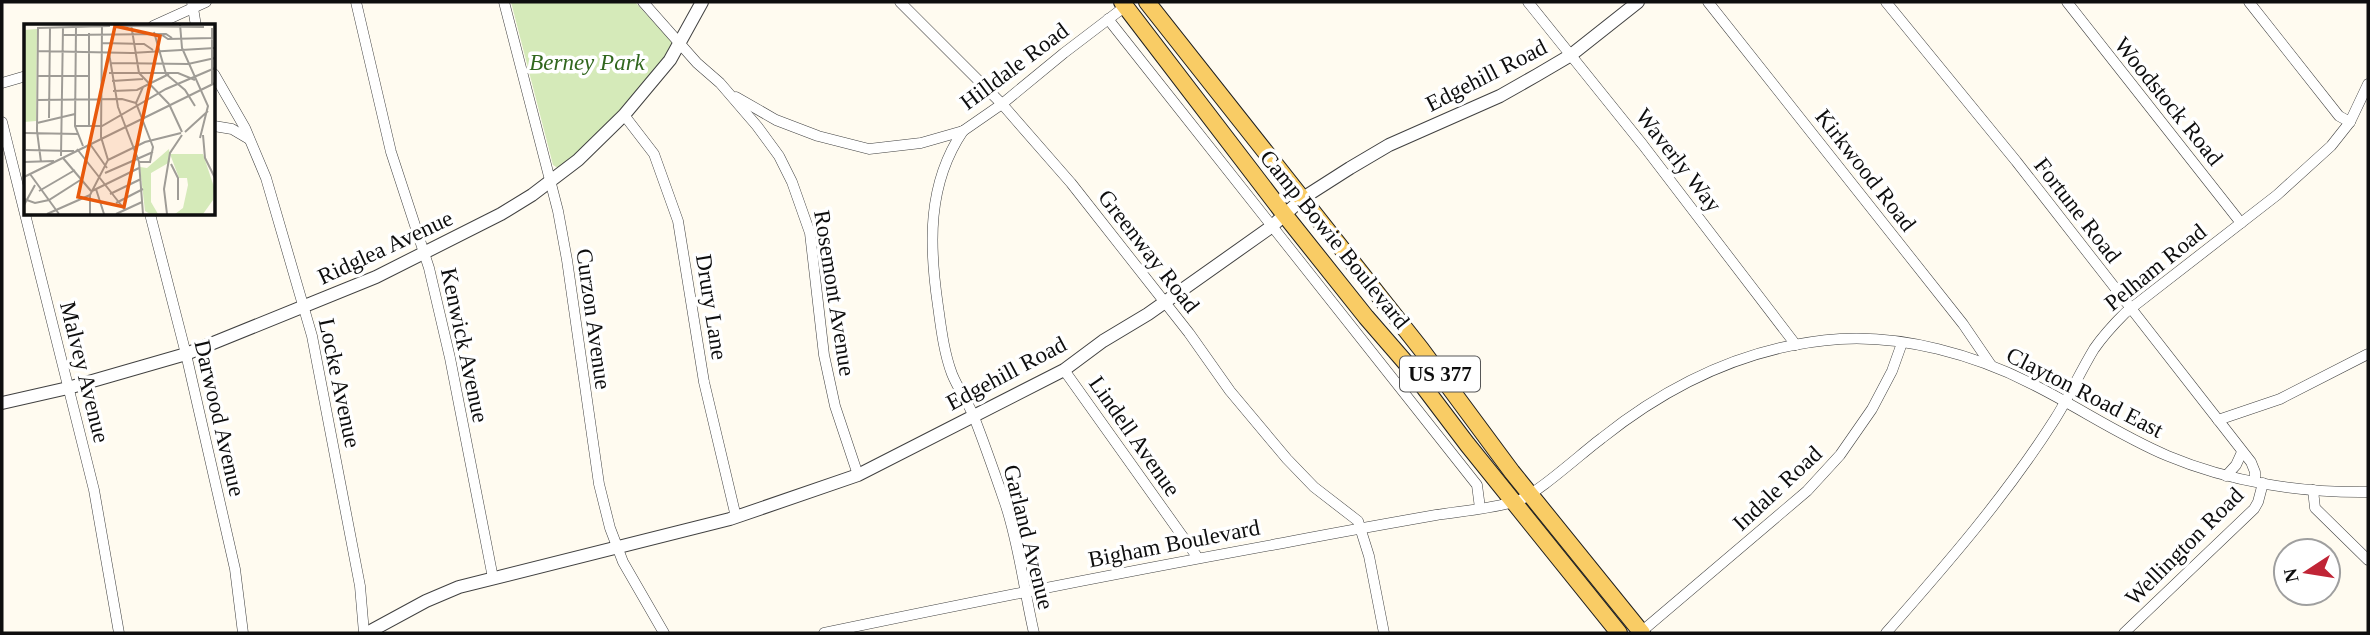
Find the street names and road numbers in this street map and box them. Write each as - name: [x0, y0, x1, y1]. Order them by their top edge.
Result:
- street label: Hilldale Road: [956, 17, 1073, 115]
- street label: Woodstock Road: [2109, 32, 2228, 171]
- street label: Edgehill Road: [1422, 34, 1551, 117]
- street label: Waverly Way: [1631, 104, 1727, 217]
- street label: Kirkwood Road: [1810, 104, 1921, 237]
- street label: Camp Bowie Boulevard: [1255, 145, 1415, 334]
- street label: Fortune Road: [2029, 153, 2127, 268]
- street label: Greenway Road: [1093, 185, 1205, 318]
- street label: Ridglea Avenue: [314, 205, 457, 290]
- street label: Rosemont Avenue: [809, 208, 860, 378]
- street label: Pelham Road: [2100, 219, 2211, 316]
- street label: Curzon Avenue: [571, 247, 616, 391]
- street label: Drury Lane: [691, 252, 732, 362]
- street label: Kenwick Avenue: [436, 266, 493, 425]
- street label: Malvey Avenue: [55, 299, 114, 445]
- street label: Locke Avenue: [314, 316, 365, 450]
- street label: Edgehill Road: [942, 331, 1071, 416]
- street label: Darwood Avenue: [189, 337, 250, 499]
- street label: Clayton Road East: [2002, 342, 2168, 443]
- road number: US 377: [1400, 356, 1480, 392]
- street label: Lindell Avenue: [1084, 371, 1185, 501]
- street label: Indale Road: [1728, 441, 1827, 536]
- street label: Garland Avenue: [998, 462, 1059, 612]
- street label: Wellington Road: [2120, 482, 2249, 610]
- street label: Bigham Boulevard: [1086, 514, 1263, 572]

